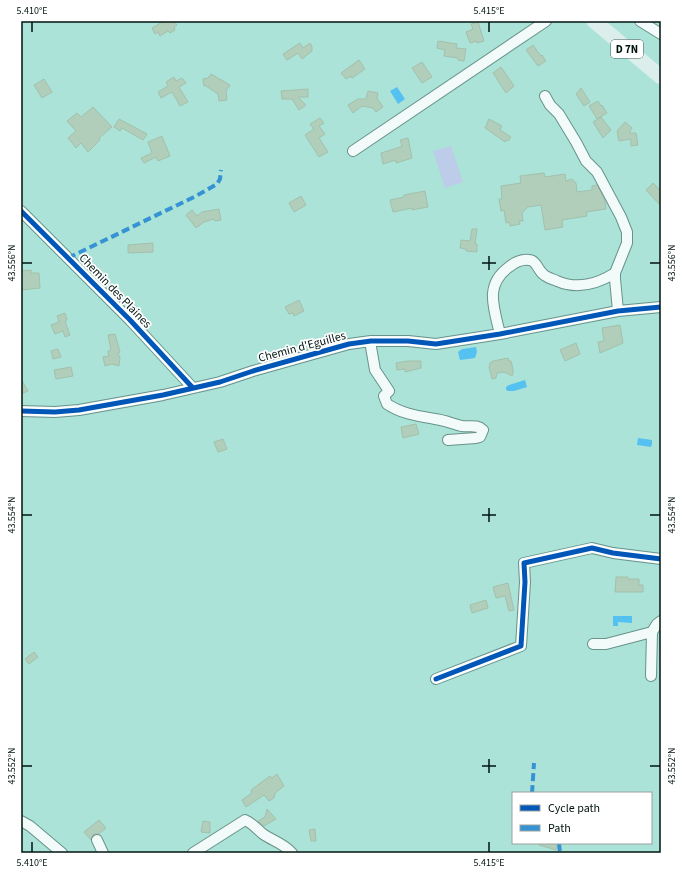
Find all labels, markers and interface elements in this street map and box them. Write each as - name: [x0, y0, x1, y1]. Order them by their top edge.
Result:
- text: 5.410°E: [17, 4, 47, 18]
- text: 5.415°E: [474, 4, 504, 18]
- road number: D 7N: [611, 40, 643, 58]
- text: 43.556°N: [5, 244, 19, 282]
- text: 43.556°N: [665, 244, 679, 282]
- street label: Chemin des Plaines: [75, 250, 155, 332]
- street label: Chemin d'Eguilles: [256, 327, 348, 367]
- text: 43.554°N: [5, 496, 19, 534]
- text: 43.554°N: [665, 496, 679, 534]
- text: 43.552°N: [5, 747, 19, 785]
- text: 43.552°N: [665, 747, 679, 785]
- legend: [512, 792, 652, 844]
- text: Cycle path: [548, 800, 600, 817]
- text: Path: [548, 820, 571, 837]
- text: 5.410°E: [17, 856, 47, 870]
- text: 5.415°E: [474, 856, 504, 870]

